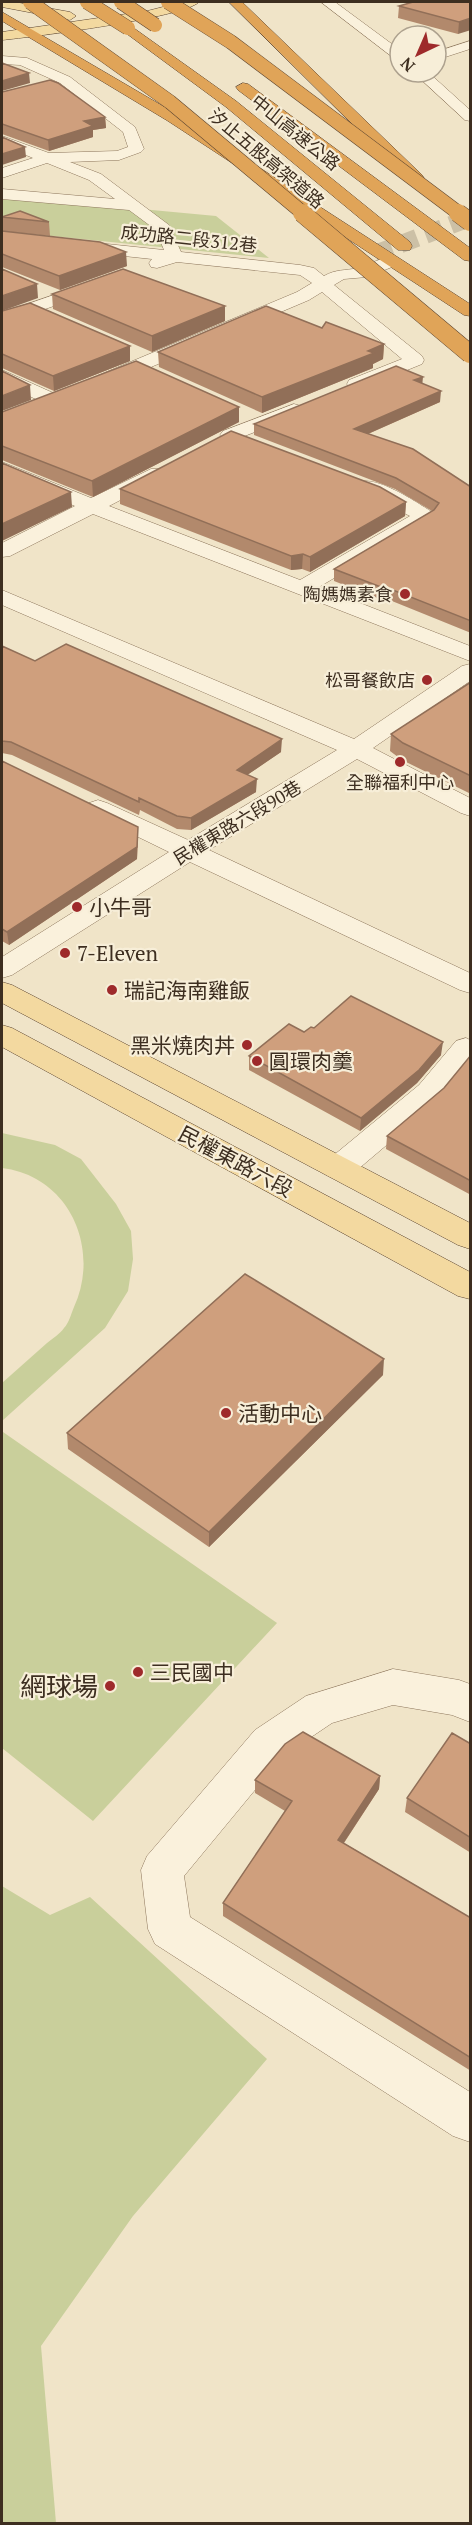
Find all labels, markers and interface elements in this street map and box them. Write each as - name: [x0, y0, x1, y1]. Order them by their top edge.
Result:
- north arrow: [388, 24, 448, 84]
- text: N: [396, 53, 420, 77]
- street label: 中山高速公路: [246, 89, 346, 175]
- street label: 汐止五股高架道路: [204, 103, 330, 213]
- street label: 成功路二段312巷: [120, 219, 258, 257]
- place label: 陶媽媽素食: [303, 582, 393, 606]
- marker: 陶媽媽素食: [398, 587, 412, 601]
- place label: 松哥餐飲店: [325, 668, 415, 692]
- marker: 松哥餐飲店: [420, 673, 434, 687]
- marker: 全聯福利中心: [393, 755, 407, 769]
- place label: 全聯福利中心: [346, 770, 454, 794]
- street label: 民權東路六段90巷: [169, 774, 305, 870]
- place label: 小牛哥: [89, 893, 152, 921]
- marker: 小牛哥: [70, 900, 84, 914]
- place label: 7-Eleven: [77, 939, 159, 967]
- marker: 7-Eleven: [58, 946, 72, 960]
- place label: 瑞記海南雞飯: [124, 976, 250, 1004]
- marker: 瑞記海南雞飯: [105, 983, 119, 997]
- place label: 黑米燒肉丼: [130, 1031, 235, 1059]
- marker: 黑米燒肉丼: [240, 1038, 254, 1052]
- place label: 圓環肉羹: [269, 1047, 353, 1075]
- marker: 圓環肉羹: [250, 1054, 264, 1068]
- street label: 民權東路六段: [174, 1119, 298, 1203]
- place label: 活動中心: [238, 1399, 322, 1427]
- marker: 活動中心: [219, 1406, 233, 1420]
- place label: 三民國中: [150, 1658, 234, 1686]
- marker: 三民國中: [131, 1665, 145, 1679]
- place label: 網球場: [20, 1669, 98, 1703]
- marker: 網球場: [103, 1679, 117, 1693]

